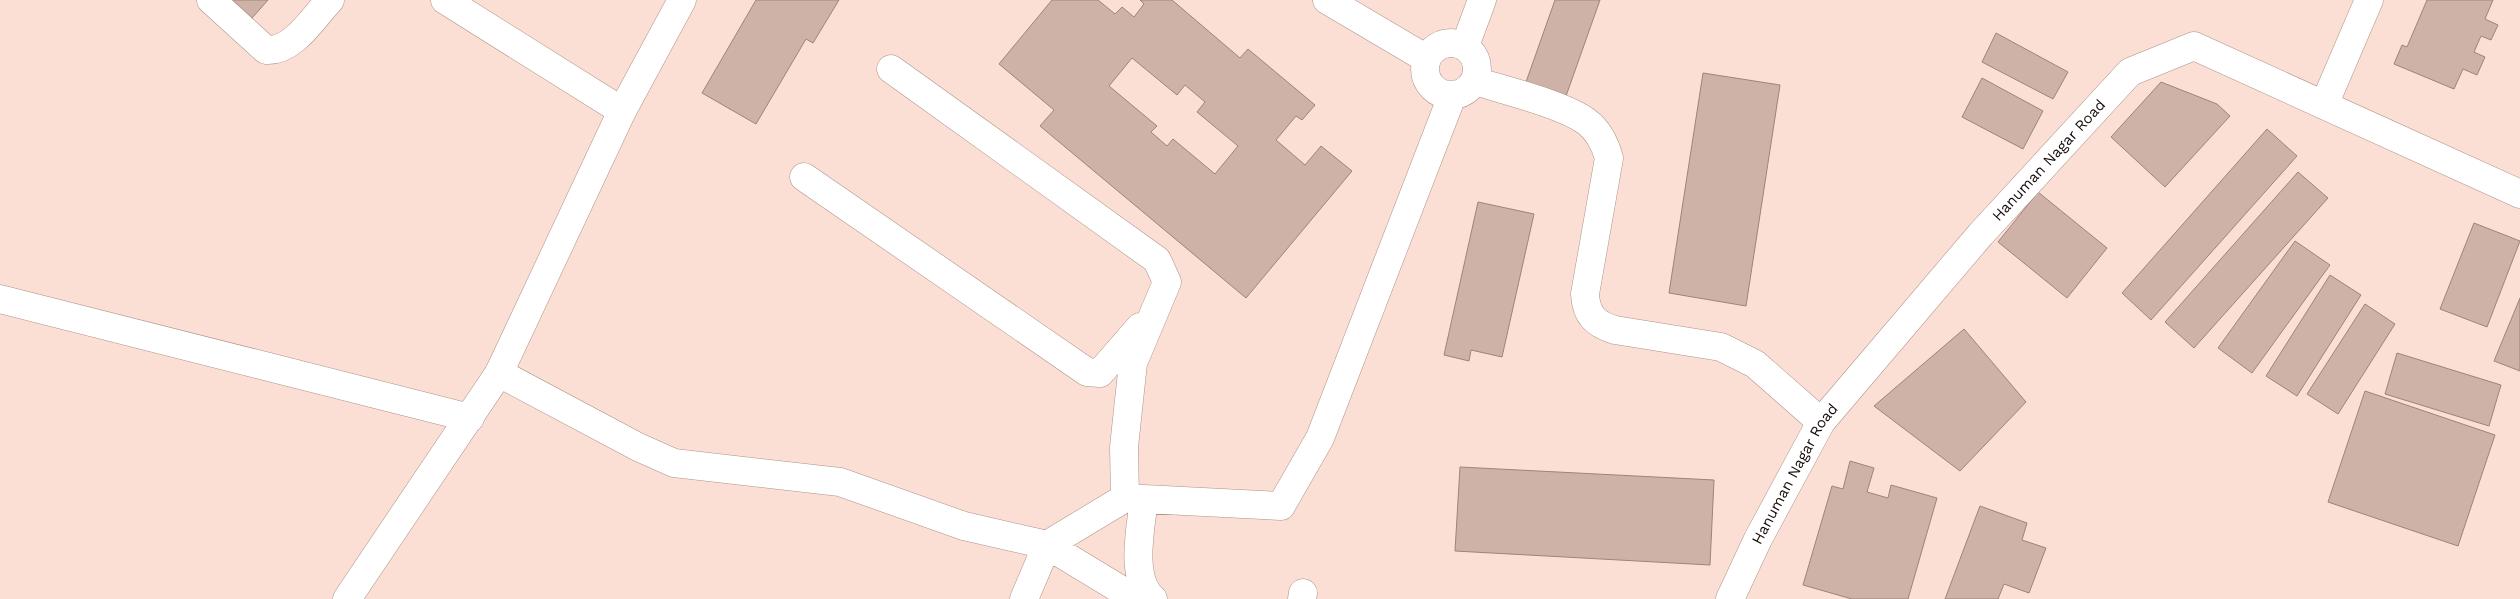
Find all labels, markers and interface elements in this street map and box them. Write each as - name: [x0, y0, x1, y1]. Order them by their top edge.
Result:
- street label: Hanuman Nagar Road: [1988, 96, 2109, 225]
- street label: Hanuman Nagar Road: [1748, 400, 1842, 547]

